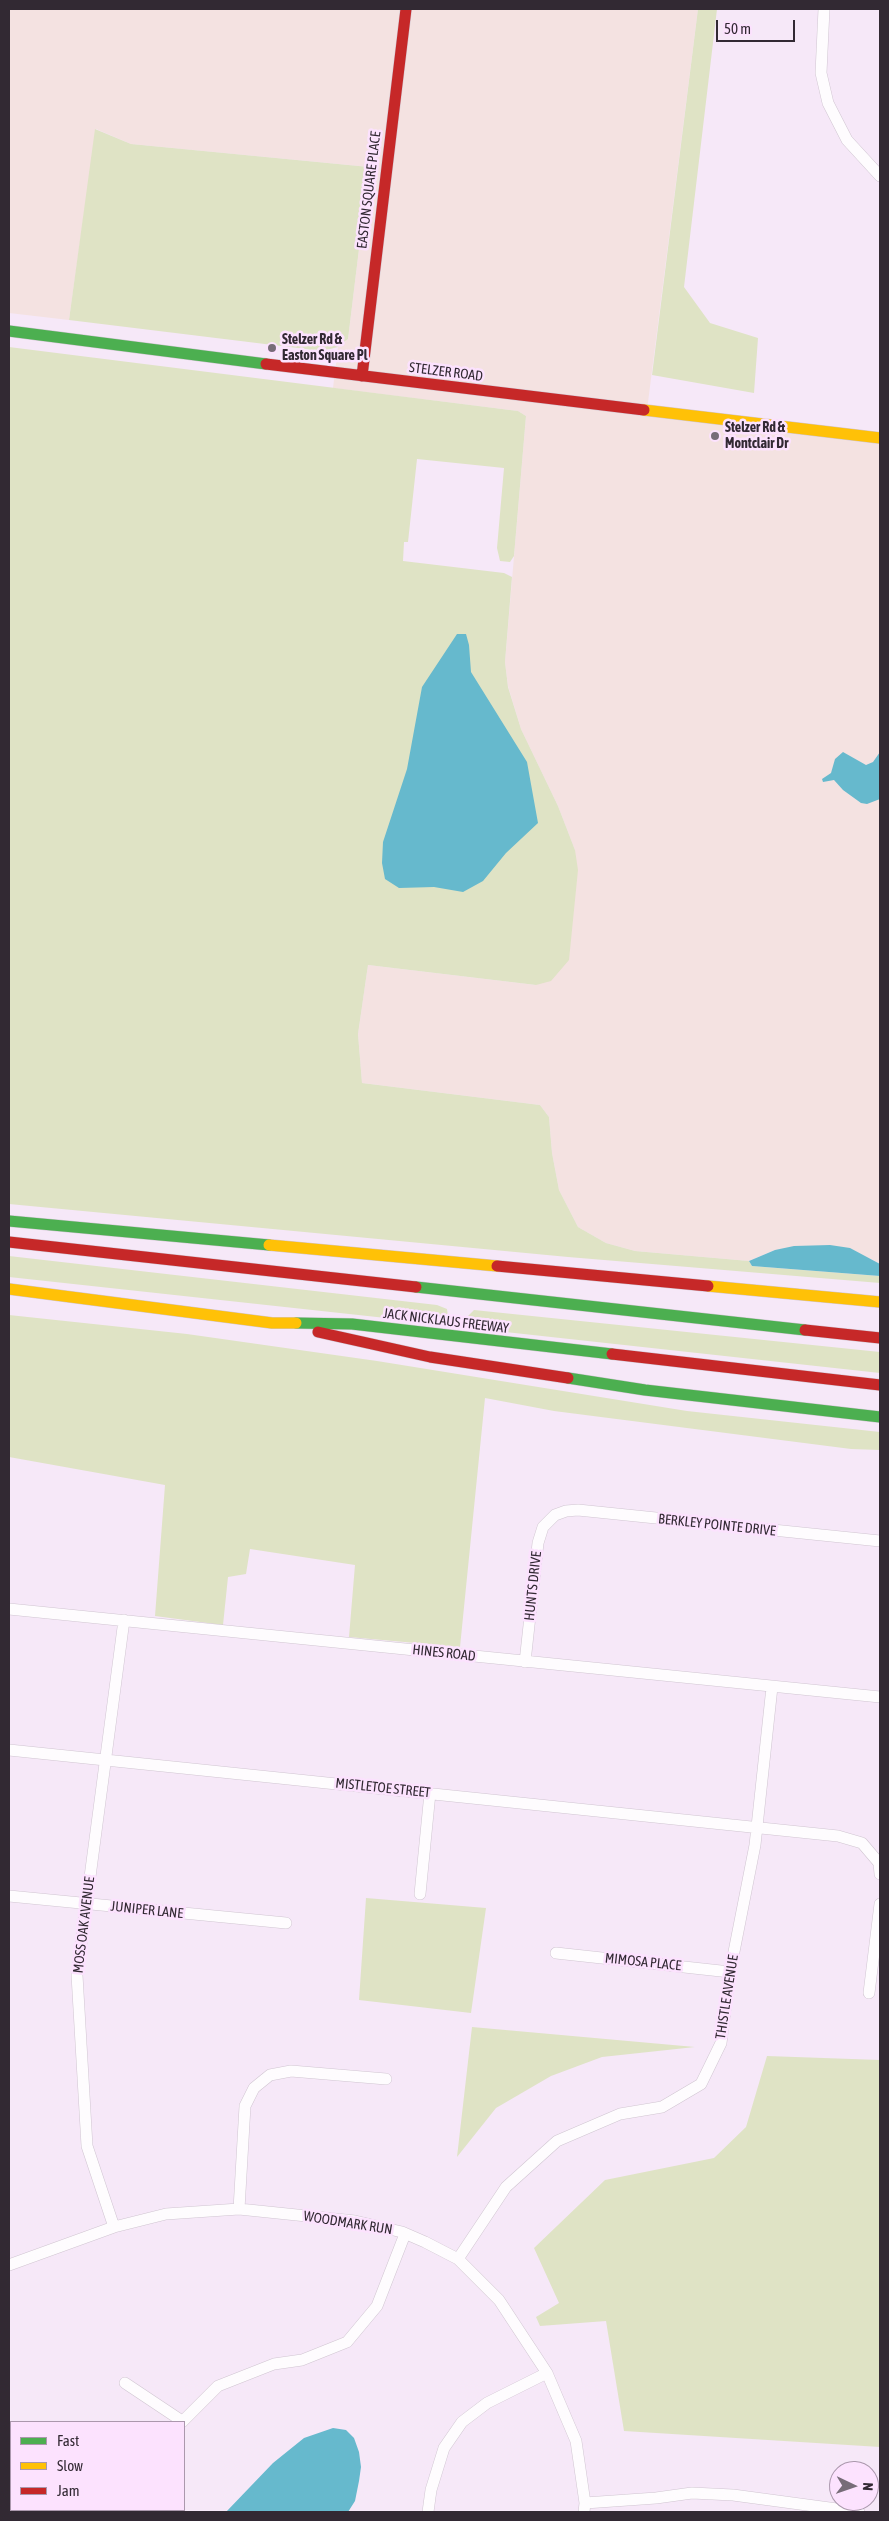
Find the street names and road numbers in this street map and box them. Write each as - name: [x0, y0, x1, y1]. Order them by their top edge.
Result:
- street label: EASTON SQUARE PLACE: [353, 130, 385, 250]
- street label: STELZER ROAD: [408, 359, 484, 385]
- street label: JACK NICKLAUS FREEWAY: [382, 1305, 510, 1337]
- street label: BERKLEY POINTE DRIVE: [657, 1510, 777, 1540]
- street label: HUNTS DRIVE: [521, 1550, 545, 1622]
- street label: HINES ROAD: [412, 1641, 476, 1665]
- street label: MISTLETOE STREET: [335, 1775, 431, 1801]
- street label: MOSS OAK AVENUE: [70, 1876, 98, 1974]
- street label: JUNIPER LANE: [110, 1898, 184, 1922]
- street label: MIMOSA PLACE: [604, 1950, 682, 1974]
- street label: THISTLE AVENUE: [712, 1954, 742, 2040]
- street label: WOODMARK RUN: [302, 2208, 394, 2238]

